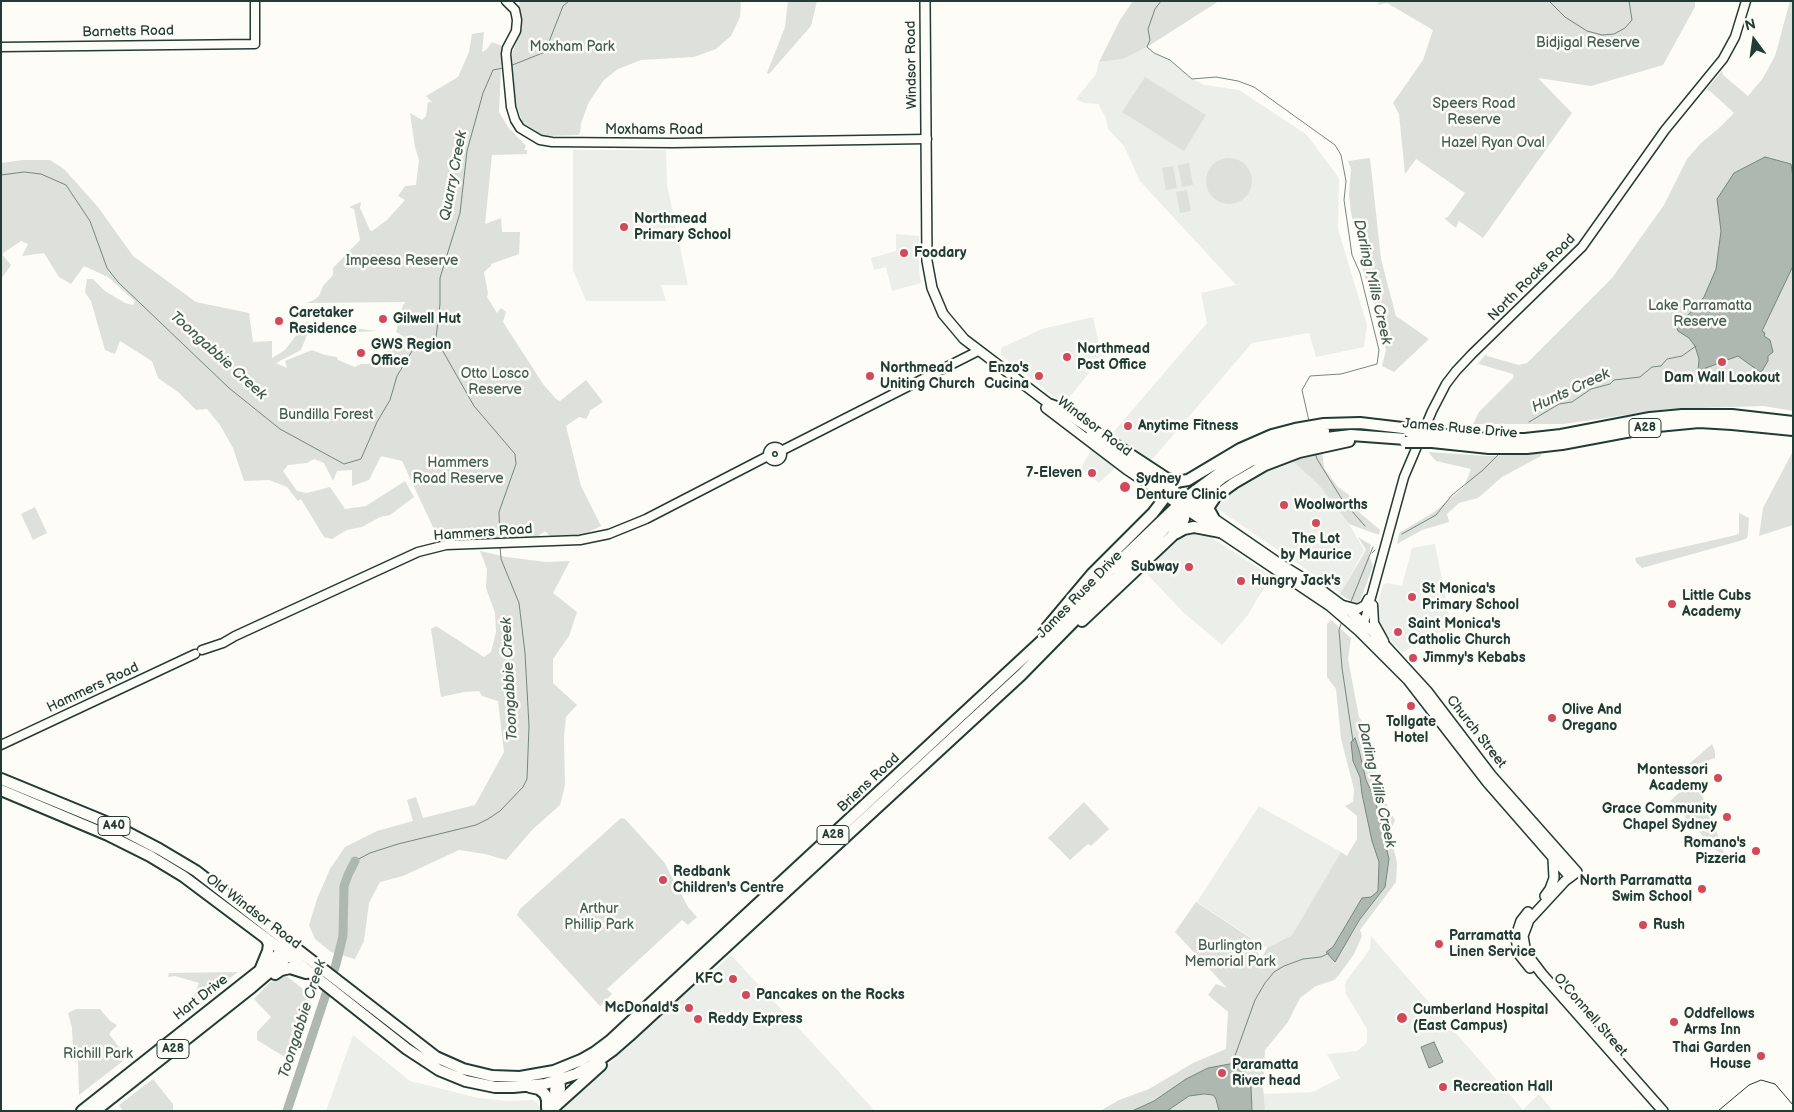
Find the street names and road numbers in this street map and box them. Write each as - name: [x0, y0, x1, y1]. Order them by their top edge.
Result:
- street label: Windsor Road: [903, 20, 921, 110]
- street label: Barnetts Road: [82, 23, 174, 41]
- street label: Moxhams Road: [605, 122, 703, 138]
- street label: North Rocks Road: [1485, 231, 1579, 325]
- street label: Windsor Road: [1053, 394, 1135, 460]
- street label: James Ruse Drive: [1402, 416, 1518, 442]
- road number: A28: [1629, 418, 1661, 438]
- street label: Hammers Road: [433, 521, 533, 545]
- street label: James Ruse Drive: [1034, 548, 1126, 642]
- street label: Hammers Road: [44, 659, 142, 717]
- street label: Church Street: [1442, 692, 1510, 772]
- street label: Briens Road: [834, 750, 904, 816]
- road number: A40: [98, 816, 130, 836]
- road number: A28: [817, 826, 849, 844]
- street label: Old Windsor Road: [202, 871, 304, 953]
- street label: O'Connell Street: [1549, 970, 1631, 1060]
- street label: Hart Drive: [170, 972, 232, 1024]
- road number: A28: [157, 1040, 189, 1058]

